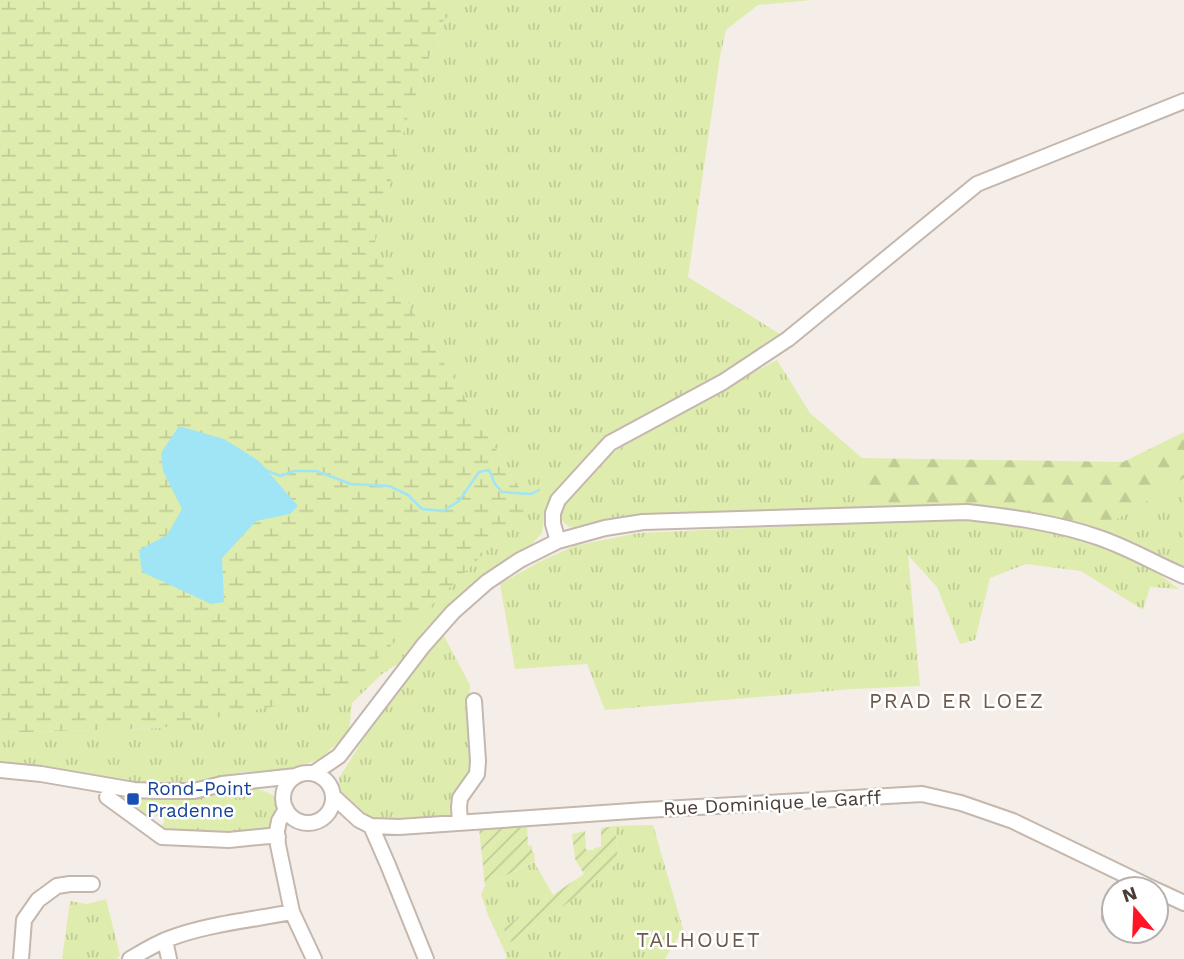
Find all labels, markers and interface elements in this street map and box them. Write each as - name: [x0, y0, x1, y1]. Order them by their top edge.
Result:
- district label: PRAD ER LOEZ: [869, 688, 1045, 713]
- place label: Rond-Point Pradenne: [147, 777, 252, 822]
- street label: Rue Dominique le Garff: [662, 786, 882, 820]
- marker: Rond-Point Pradenne: [125, 791, 141, 807]
- north arrow: [1100, 875, 1170, 945]
- text: N: [1119, 881, 1140, 908]
- district label: TALHOUET: [636, 927, 762, 952]

